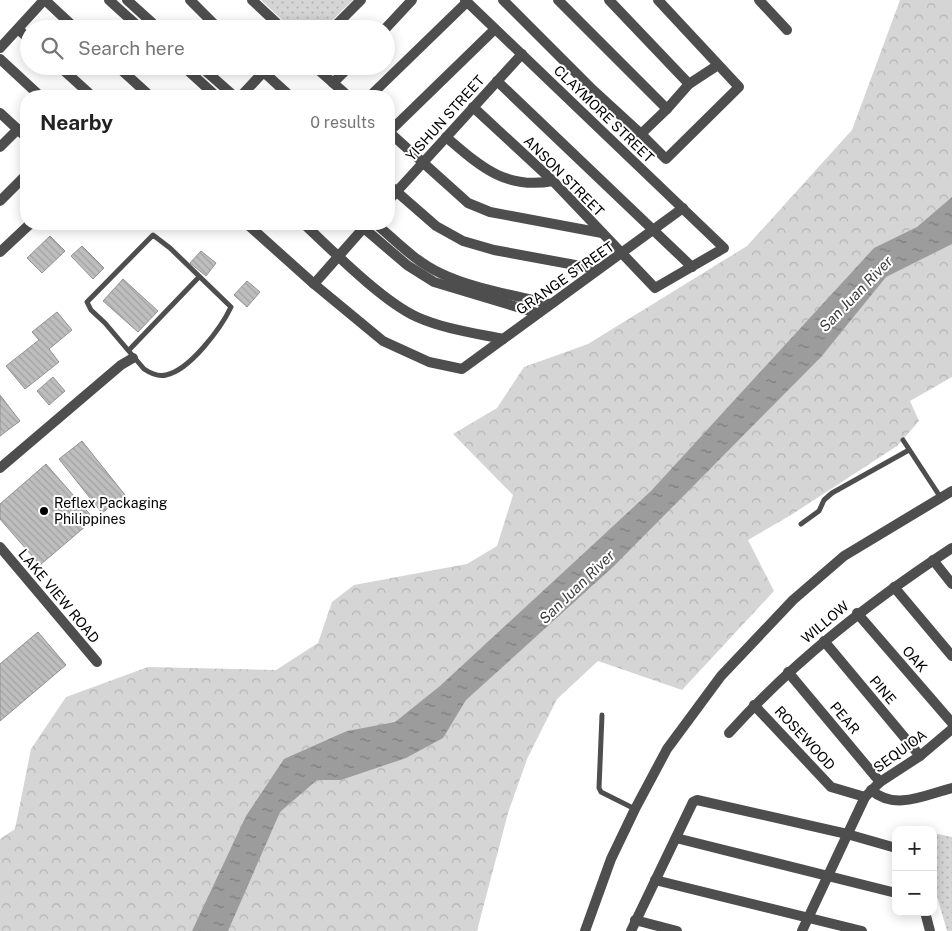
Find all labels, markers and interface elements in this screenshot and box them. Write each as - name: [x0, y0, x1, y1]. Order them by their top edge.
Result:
- search box: [20, 20, 395, 75]
- icon: search: [38, 34, 66, 62]
- text: Search here: [78, 37, 185, 59]
- street label: CLAYMORE STREET: [551, 62, 657, 166]
- street label: YISHUN STREET: [403, 72, 487, 164]
- text: Nearby: [40, 110, 113, 135]
- text: 0 results: [310, 113, 375, 132]
- street label: ANSON STREET: [521, 133, 607, 219]
- street label: GRANGE STREET: [513, 238, 617, 318]
- water label: San Juan River: [815, 252, 896, 335]
- place label: Reflex Packaging Philippines: [54, 495, 168, 527]
- marker: Reflex Packaging Philippines: [38, 505, 50, 517]
- street label: LAKE VIEW ROAD: [15, 546, 103, 646]
- water label: San Juan River: [535, 546, 618, 627]
- street label: WILLOW: [798, 597, 852, 646]
- street label: OAK: [899, 643, 931, 676]
- street label: PINE: [867, 673, 899, 707]
- street label: PEAR: [827, 699, 863, 737]
- street label: ROSEWOOD: [772, 703, 838, 773]
- street label: SEQUIOA: [870, 726, 930, 776]
- map controls: [892, 826, 937, 916]
- button: +: [892, 826, 937, 871]
- button: −: [892, 871, 937, 916]

